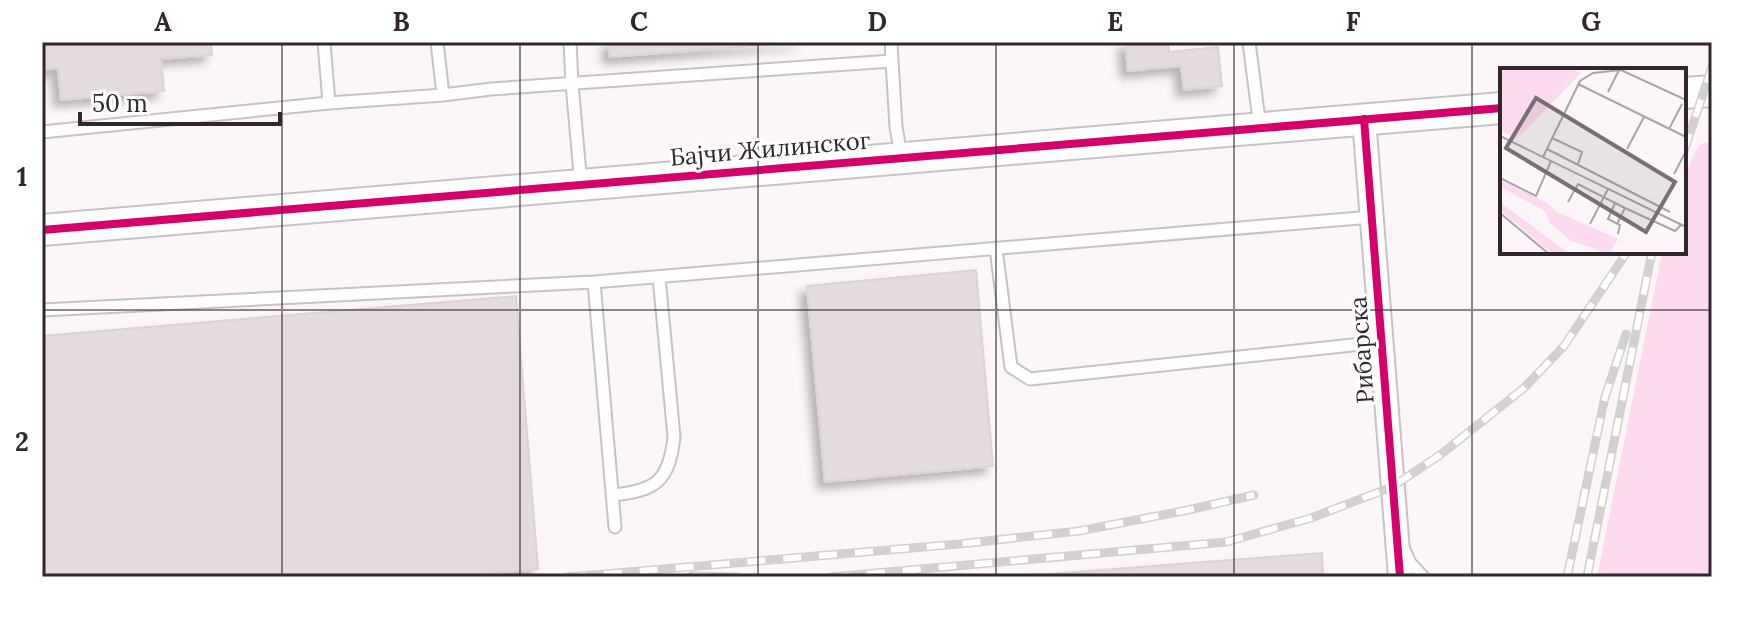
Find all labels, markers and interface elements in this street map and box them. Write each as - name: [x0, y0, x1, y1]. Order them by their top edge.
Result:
- text: A: [154, 5, 172, 38]
- text: B: [392, 5, 410, 38]
- text: C: [630, 5, 648, 38]
- text: D: [867, 5, 887, 38]
- text: E: [1107, 5, 1123, 38]
- text: F: [1346, 5, 1361, 38]
- text: G: [1581, 5, 1601, 38]
- inset map: [1500, 68, 1686, 254]
- scale bar: [80, 76, 280, 126]
- text: 50 m: [92, 88, 148, 119]
- street label: Бајчи Жилинског: [669, 124, 872, 173]
- text: 1: [17, 160, 27, 193]
- street label: Рибарска: [1342, 295, 1381, 405]
- text: 2: [15, 425, 29, 458]

